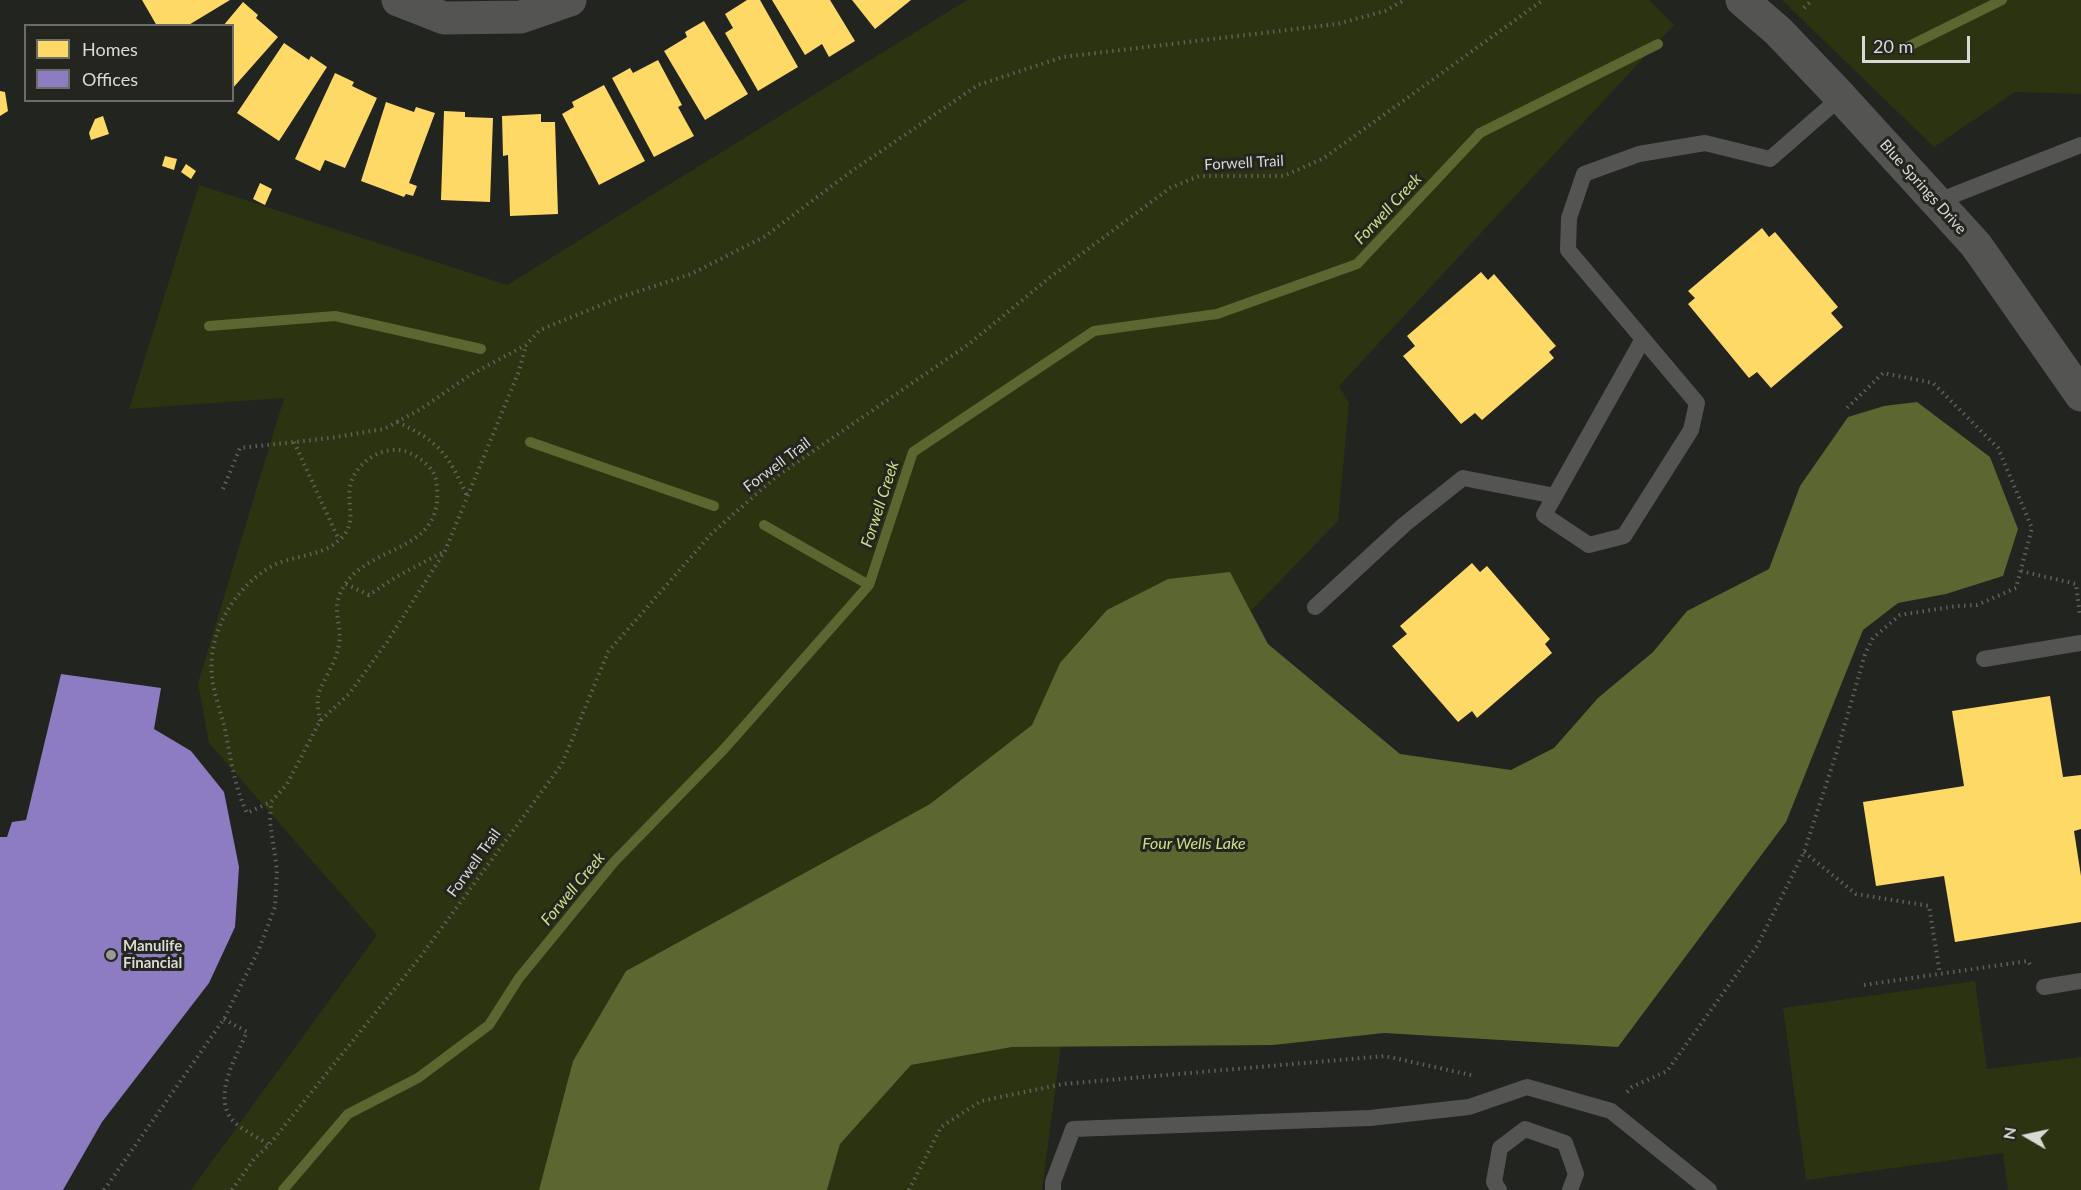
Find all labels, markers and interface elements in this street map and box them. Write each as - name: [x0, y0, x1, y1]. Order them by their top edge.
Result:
- legend: [24, 24, 234, 102]
- scale bar: [1865, 24, 1973, 62]
- text: 20 m: [1873, 35, 1913, 57]
- text: Homes: [82, 38, 138, 60]
- text: Offices: [82, 68, 138, 90]
- street label: Blue Springs Drive: [1876, 136, 1970, 238]
- street label: Forwell Trail: [1204, 152, 1284, 174]
- water label: Forwell Creek: [1350, 170, 1426, 248]
- street label: Forwell Trail: [740, 434, 814, 496]
- water label: Forwell Creek: [857, 458, 903, 550]
- street label: Forwell Trail: [443, 826, 505, 900]
- water label: Four Wells Lake: [1142, 834, 1246, 854]
- water label: Forwell Creek: [537, 849, 609, 929]
- place label: Manulife Financial: [123, 937, 182, 972]
- marker: Manulife Financial: [104, 948, 118, 962]
- north arrow: [1997, 1106, 2057, 1166]
- text: N: [1998, 1126, 2019, 1141]

